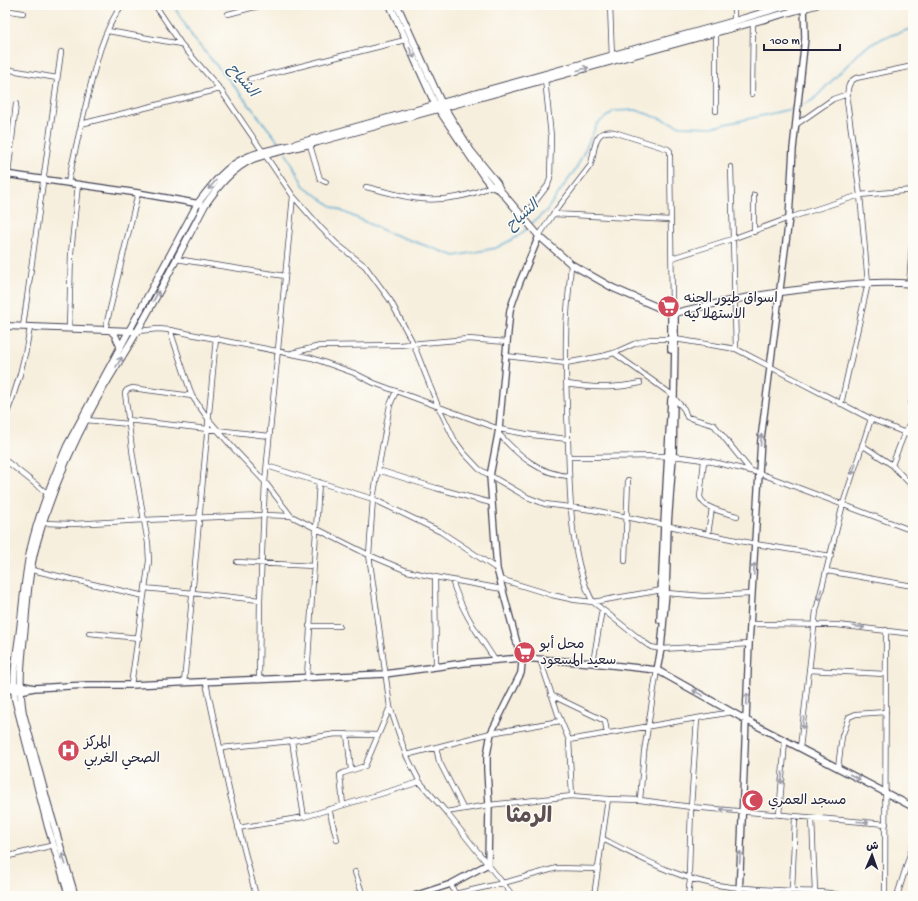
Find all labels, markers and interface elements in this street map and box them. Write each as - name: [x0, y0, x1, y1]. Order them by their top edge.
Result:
- scale bar: [764, 26, 840, 52]
- text: 100 m: [769, 35, 800, 49]
- one-way arrow: [409, 47, 416, 59]
- water label: الشياح: [223, 61, 263, 103]
- one-way arrow: [577, 65, 590, 72]
- one-way arrow: [207, 180, 216, 190]
- water label: الشياح: [503, 195, 545, 235]
- one-way arrow: [153, 290, 161, 302]
- place label: اسواق طيور الجنه الاستهلاكيه: [684, 291, 778, 324]
- supermarket icon: اسواق طيور الجنه الاستهلاكيه: [655, 294, 681, 320]
- one-way arrow: [115, 356, 123, 368]
- one-way arrow: [757, 434, 765, 447]
- one-way arrow: [850, 463, 858, 475]
- one-way arrow: [750, 563, 757, 576]
- one-way arrow: [816, 588, 824, 601]
- one-way arrow: [852, 623, 865, 631]
- place label: محل أبو سعيد المسعود: [539, 635, 616, 670]
- supermarket icon: محل أبو سعيد المسعود: [512, 640, 538, 666]
- one-way arrow: [692, 689, 704, 696]
- one-way arrow: [743, 693, 750, 706]
- one-way arrow: [799, 716, 807, 729]
- place label: المركز الصحي الغربي: [83, 735, 160, 770]
- hospital icon: المركز الصحي الغربي: [55, 738, 81, 764]
- one-way arrow: [778, 771, 785, 784]
- one-way arrow: [849, 773, 861, 781]
- mosque icon: مسجد العمري: [739, 788, 765, 814]
- place label: مسجد العمري: [768, 793, 847, 810]
- district label: الرمثا: [506, 805, 552, 831]
- one-way arrow: [720, 806, 733, 814]
- one-way arrow: [856, 819, 869, 826]
- north arrow: [852, 835, 892, 875]
- text: ش: [866, 841, 879, 853]
- one-way arrow: [736, 851, 744, 864]
- one-way arrow: [60, 852, 67, 865]

